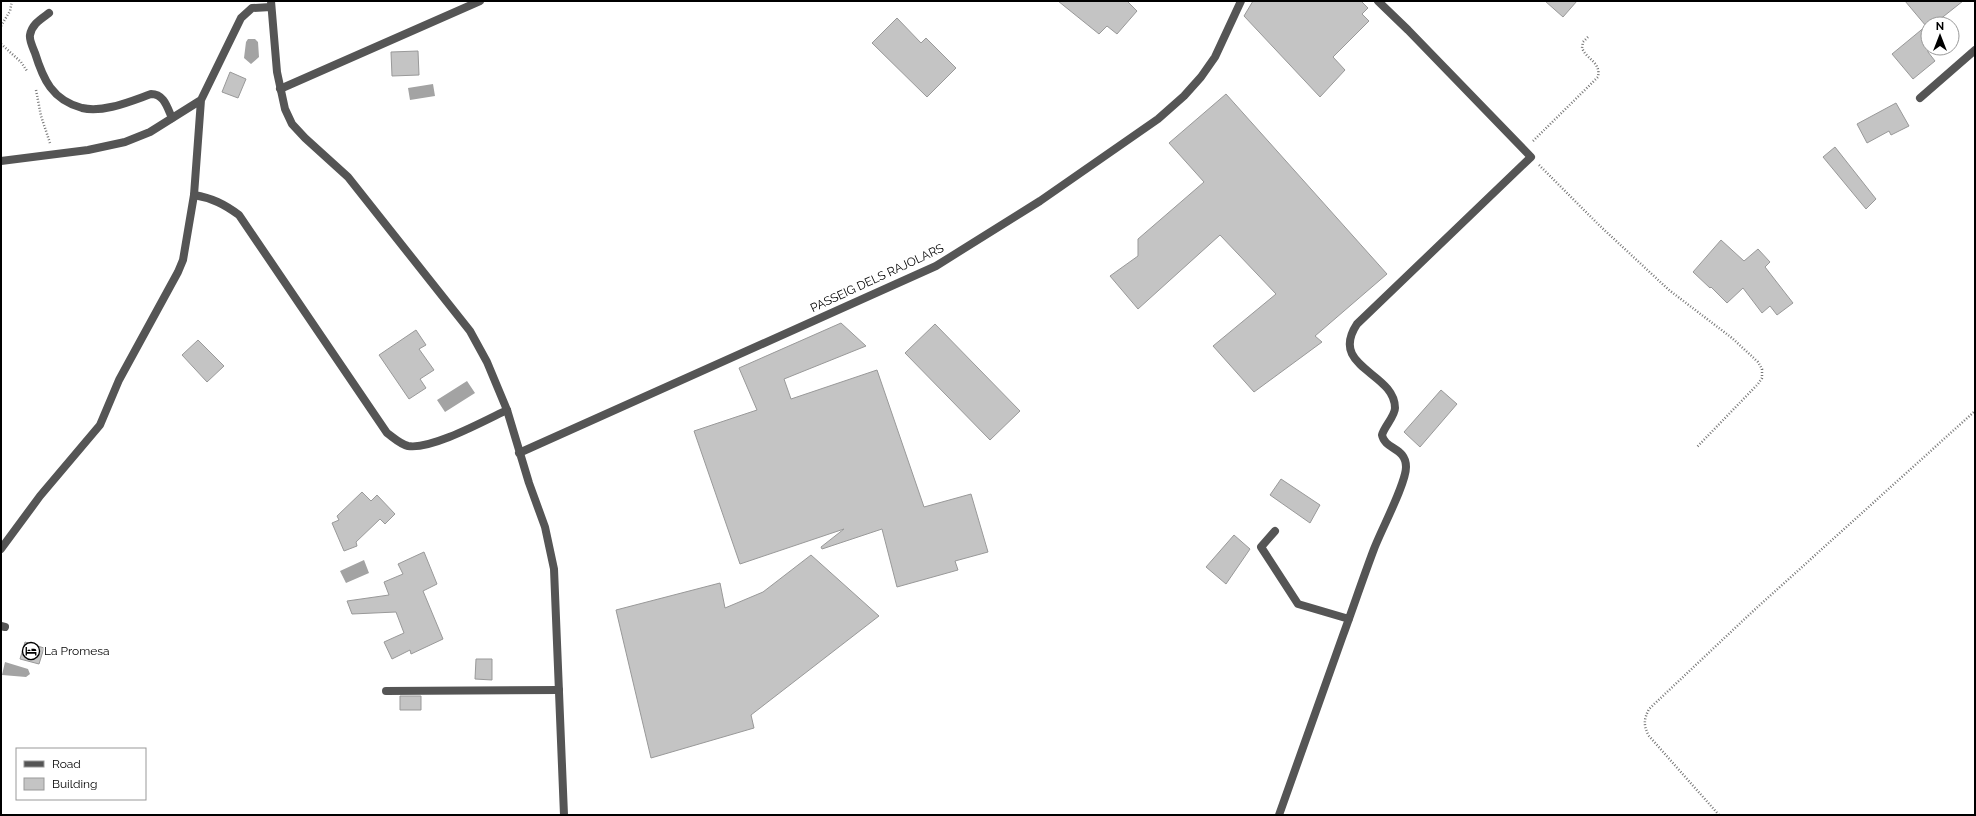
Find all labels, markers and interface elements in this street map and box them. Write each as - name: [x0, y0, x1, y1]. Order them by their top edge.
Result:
- north arrow: [1920, 16, 1960, 56]
- text: N: [1936, 20, 1944, 33]
- street label: PASSEIG DELS RAJOLARS: [808, 241, 946, 315]
- hotel icon: La Promesa: [21, 641, 41, 661]
- place label: La Promesa: [44, 644, 110, 658]
- legend: [16, 748, 146, 800]
- text: Road: [52, 757, 81, 771]
- text: Building: [52, 777, 98, 791]

